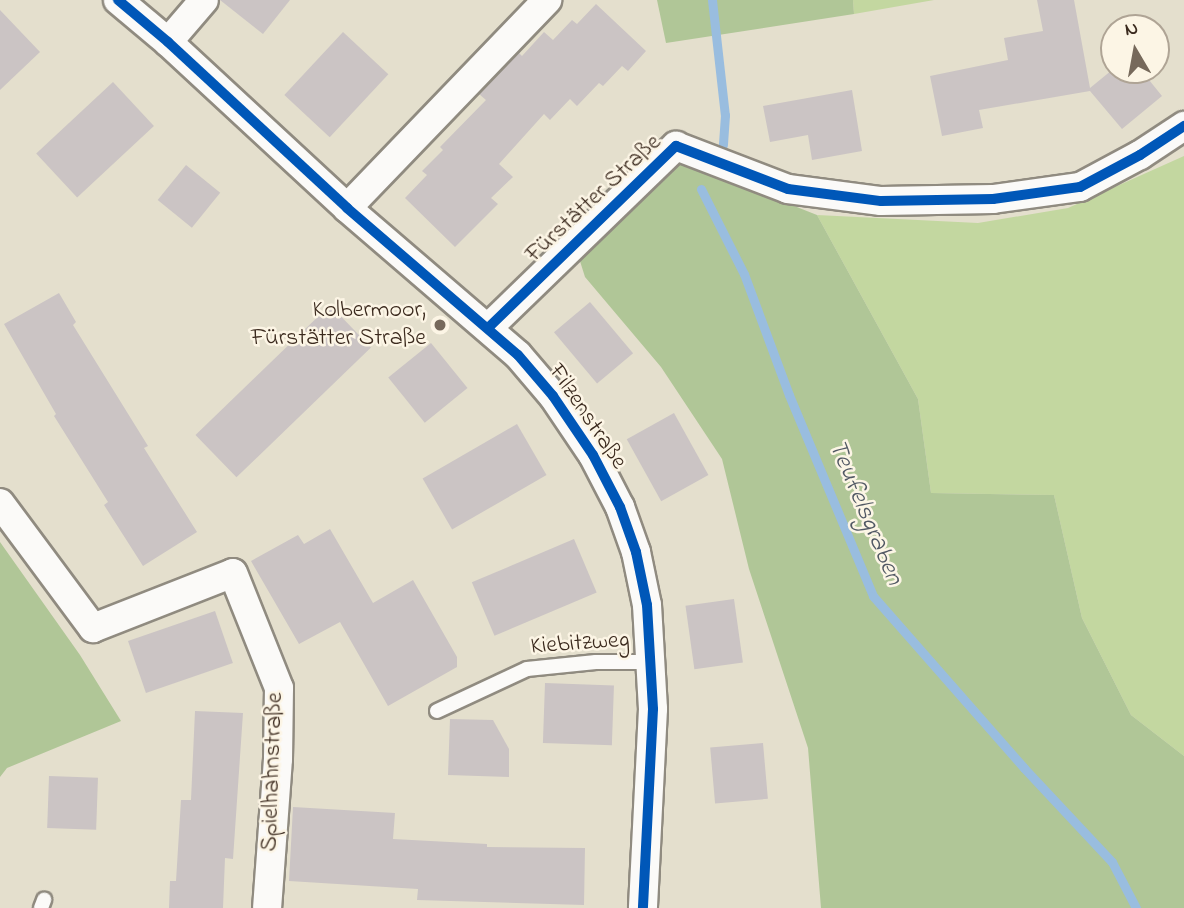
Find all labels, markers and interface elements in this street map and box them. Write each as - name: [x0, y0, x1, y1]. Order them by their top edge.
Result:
- north arrow: [1100, 14, 1170, 84]
- text: N: [1123, 15, 1140, 44]
- street label: Fürstätter Straße: [520, 129, 668, 269]
- place label: Kolbermoor, Fürstätter Straße: [251, 297, 426, 353]
- marker: Kolbermoor, Fürstätter Straße: [432, 317, 448, 333]
- street label: Filzenstraße: [541, 359, 633, 475]
- water label: Teufelsgraben: [819, 436, 909, 590]
- street label: Kiebitzweg: [530, 626, 630, 662]
- street label: Spielhahnstraße: [256, 692, 290, 852]

